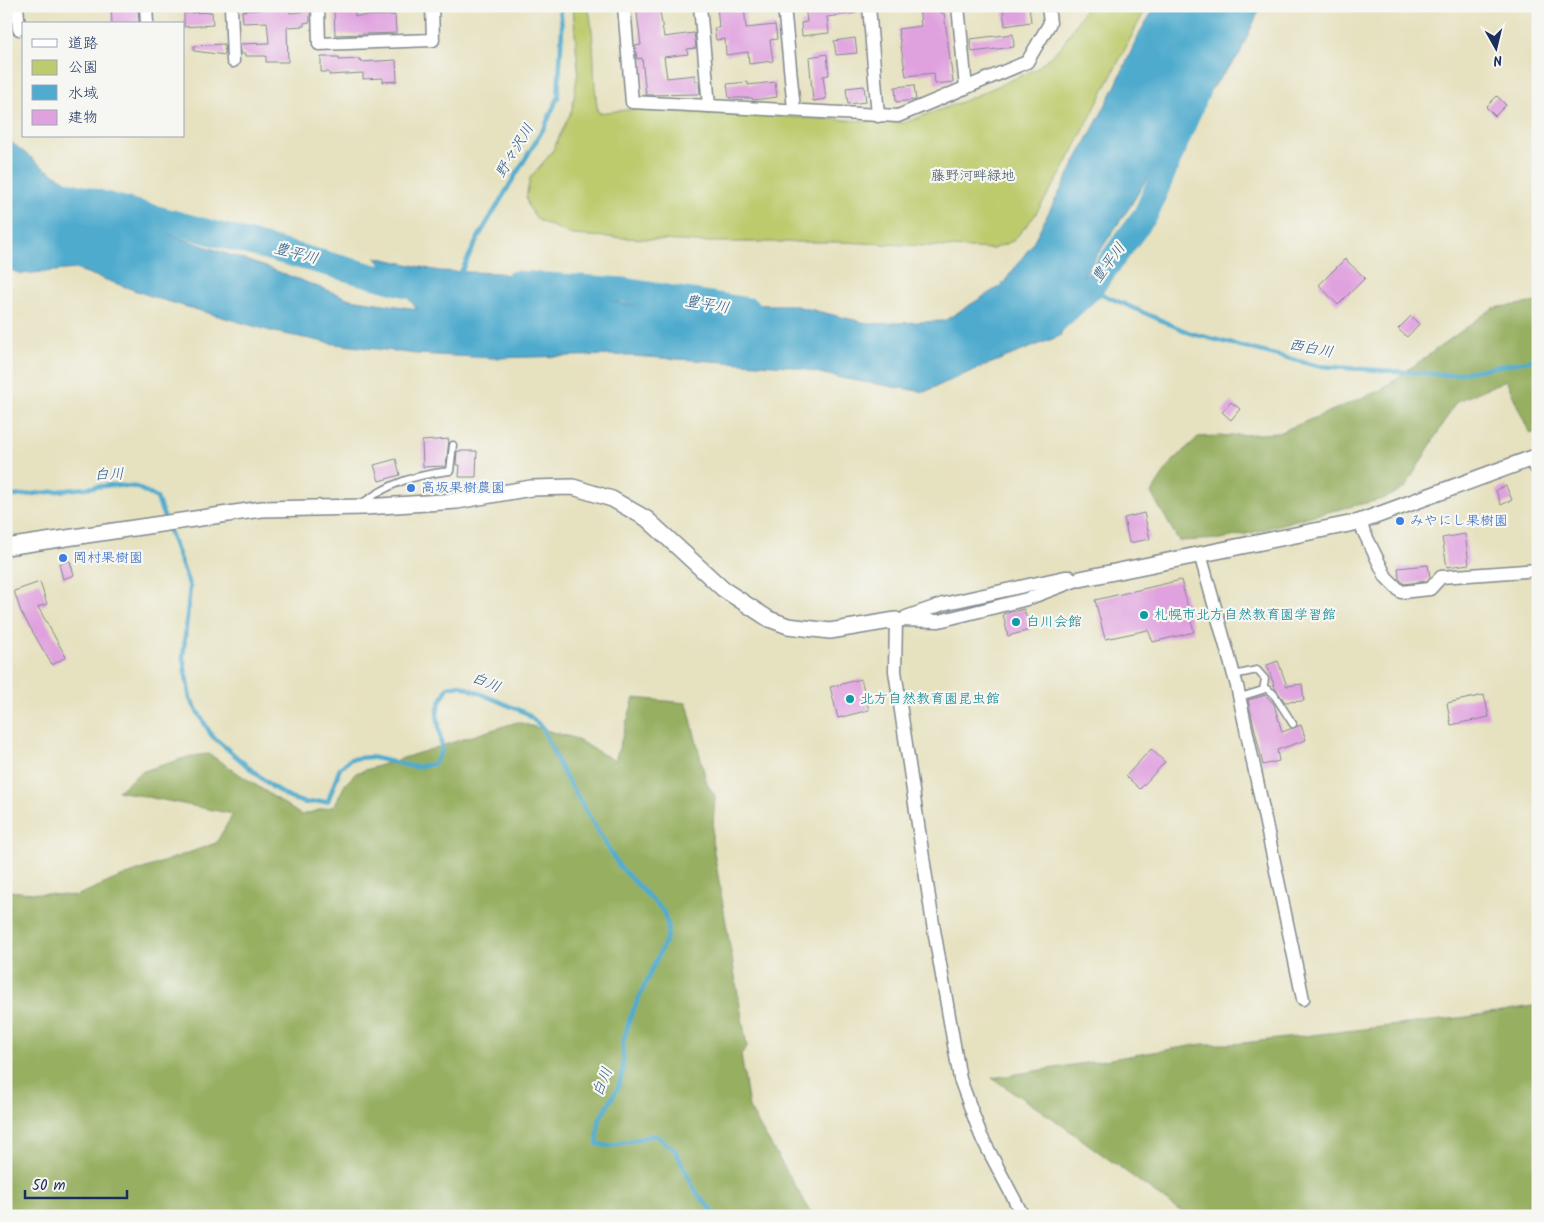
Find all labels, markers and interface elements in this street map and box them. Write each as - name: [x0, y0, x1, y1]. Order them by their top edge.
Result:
- legend: [22, 22, 185, 138]
- north arrow: [1472, 22, 1522, 72]
- text: 道路: [68, 32, 98, 56]
- text: N: [1492, 48, 1504, 71]
- text: 公園: [68, 56, 98, 80]
- text: 水域: [68, 82, 98, 106]
- text: 建物: [68, 106, 98, 130]
- water label: 野々沢川: [489, 119, 541, 183]
- park label: 藤野河畔緑地: [931, 165, 1015, 187]
- water label: 豊平川: [271, 237, 321, 271]
- water label: 豊平川: [1086, 238, 1132, 288]
- water label: 豊平川: [683, 289, 731, 321]
- water label: 西白川: [1287, 333, 1335, 365]
- water label: 白川: [94, 462, 124, 488]
- place label: 高坂果樹農園: [421, 477, 505, 499]
- marker: 高坂果樹農園: [405, 482, 417, 494]
- place label: みやにし果樹園: [1410, 510, 1508, 532]
- marker: みやにし果樹園: [1394, 515, 1406, 527]
- place label: 岡村果樹園: [73, 547, 143, 569]
- marker: 岡村果樹園: [57, 552, 69, 564]
- place label: 札幌市北方自然教育園学習館: [1154, 604, 1336, 626]
- marker: 札幌市北方自然教育園学習館: [1138, 609, 1150, 621]
- place label: 白川会館: [1026, 611, 1082, 633]
- marker: 白川会館: [1010, 616, 1022, 628]
- water label: 白川: [467, 666, 505, 700]
- place label: 北方自然教育園昆虫館: [860, 688, 1000, 710]
- marker: 北方自然教育園昆虫館: [844, 693, 856, 705]
- water label: 白川: [586, 1064, 620, 1100]
- scale bar: [25, 1167, 128, 1199]
- text: 50 m: [32, 1174, 66, 1198]

